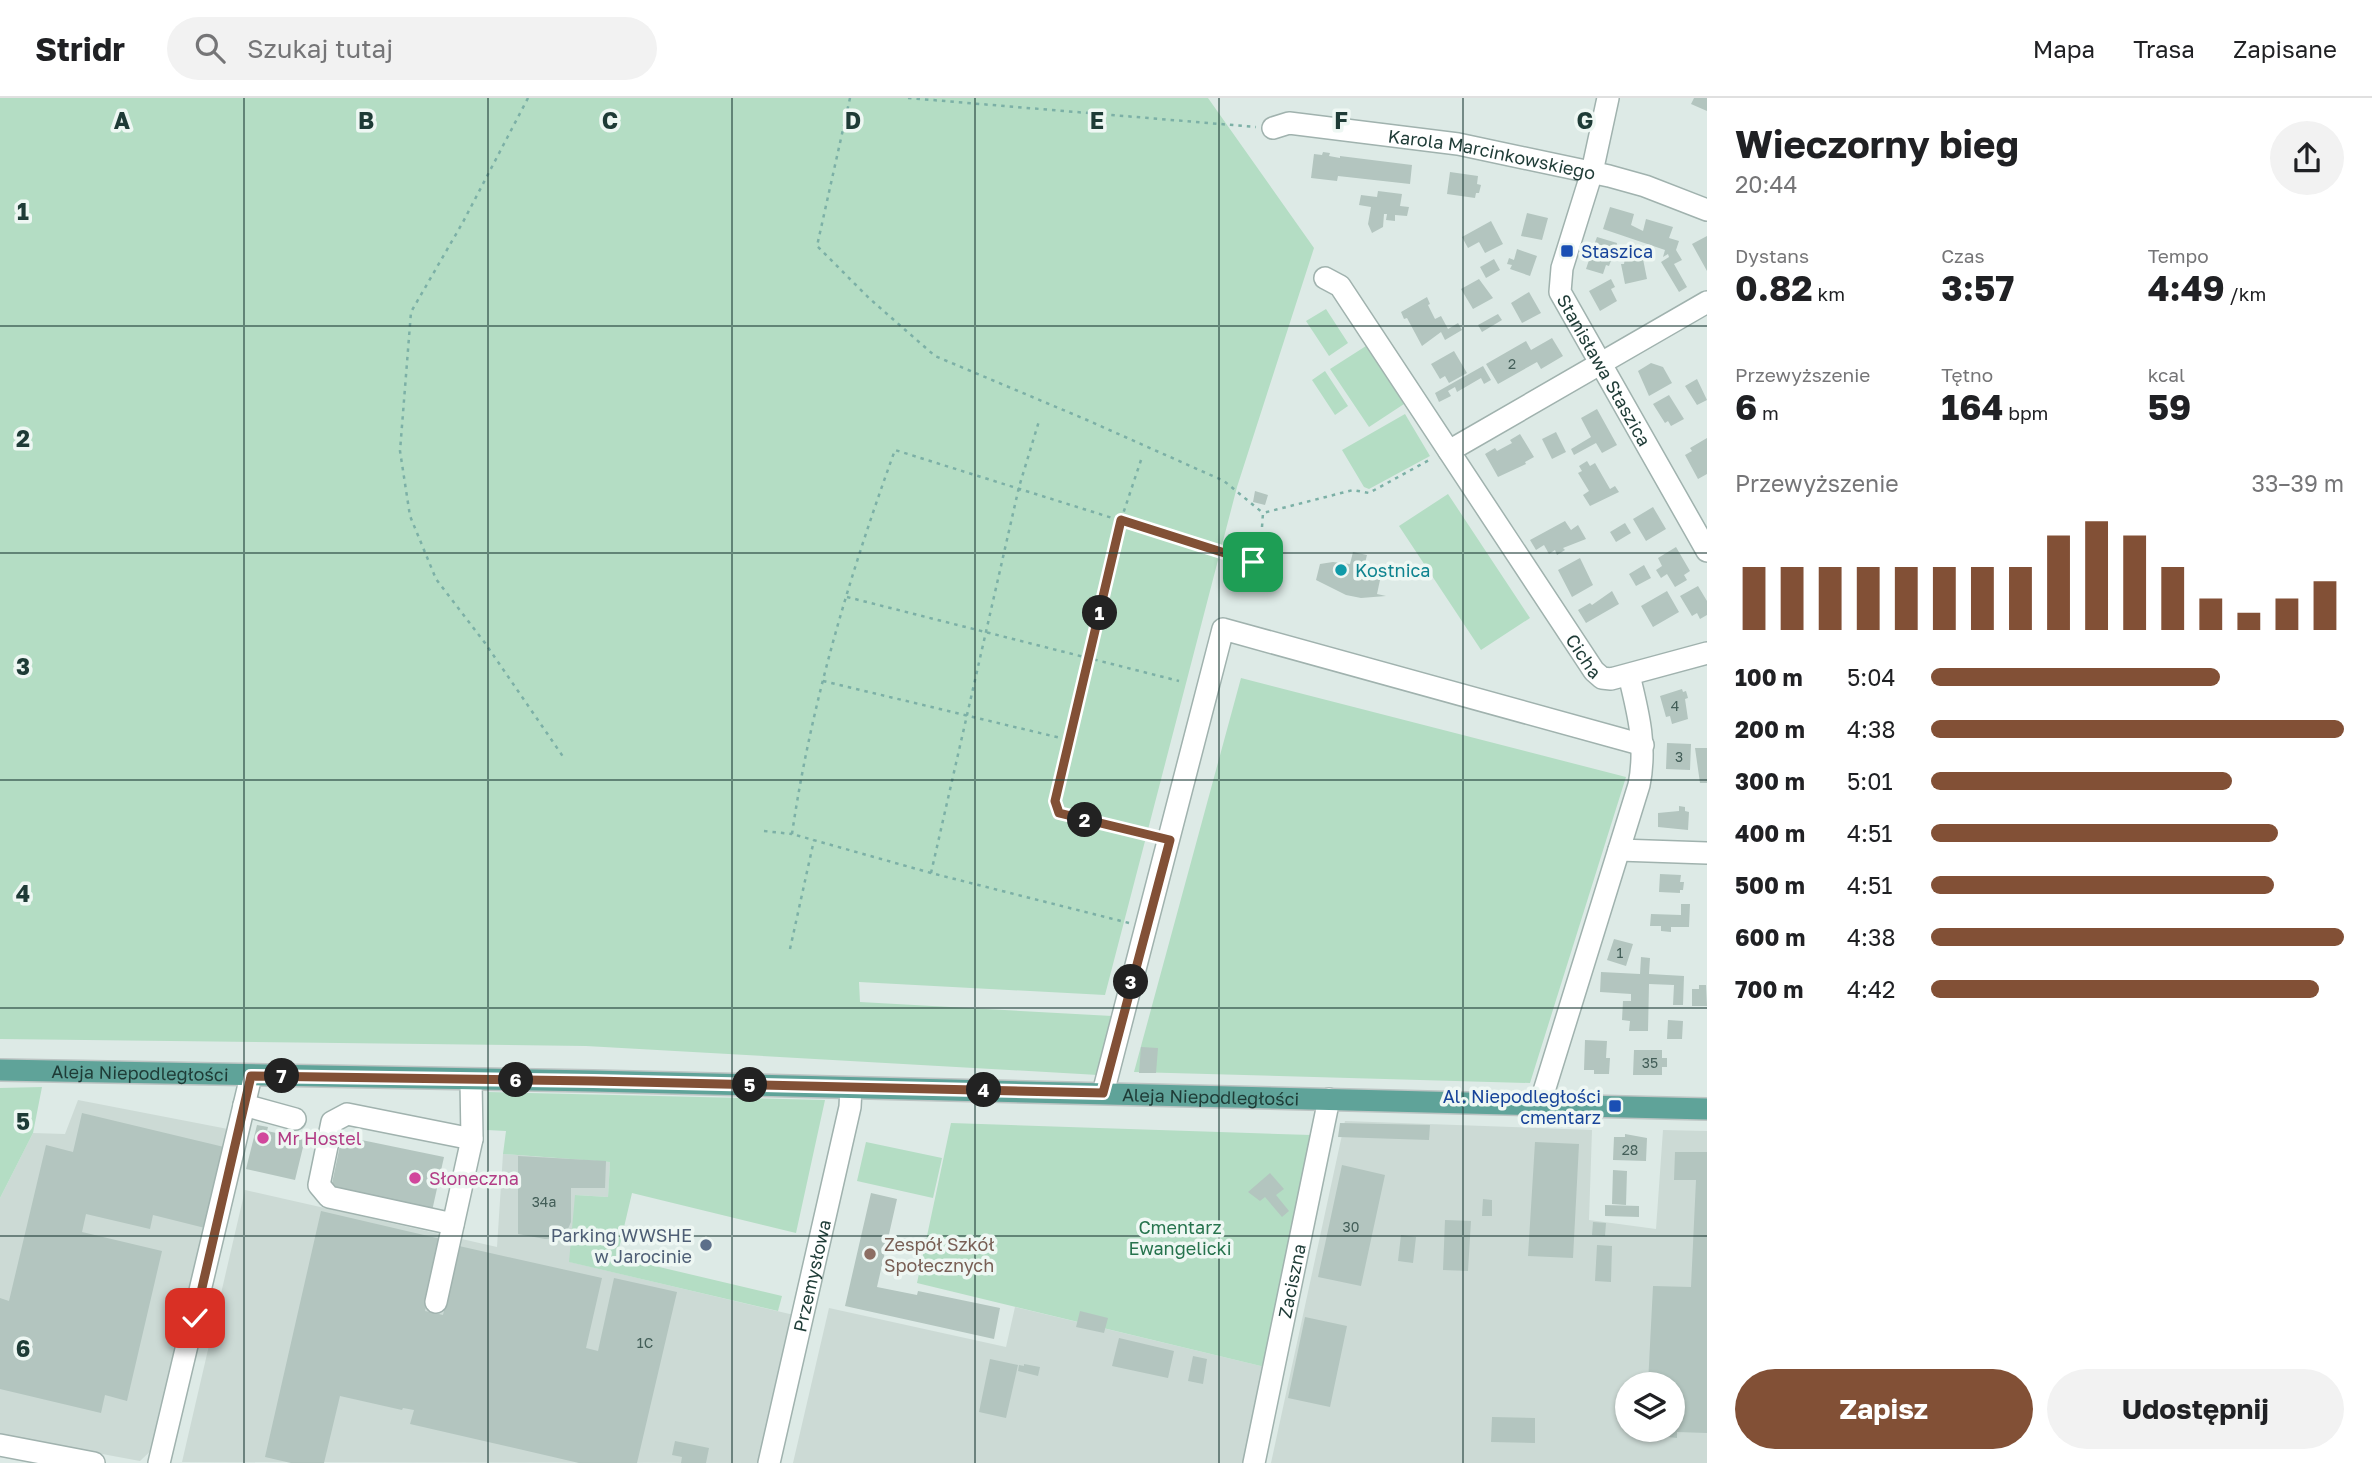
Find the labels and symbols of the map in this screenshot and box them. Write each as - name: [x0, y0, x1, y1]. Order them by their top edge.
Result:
- text: A: [114, 106, 131, 134]
- text: B: [358, 106, 374, 134]
- text: C: [602, 106, 618, 134]
- text: D: [845, 106, 861, 134]
- text: E: [1090, 106, 1104, 134]
- text: F: [1334, 106, 1348, 134]
- text: G: [1577, 106, 1593, 134]
- street label: Karola Marcinkowskiego: [1387, 124, 1597, 184]
- text: 1: [17, 197, 29, 225]
- place label: Staszica: [1581, 240, 1653, 262]
- marker: Staszica: [1559, 243, 1575, 259]
- street label: Stanisława Staszica: [1552, 290, 1656, 450]
- house number: 2: [1508, 355, 1516, 372]
- text: 2: [16, 424, 30, 452]
- pin: [1223, 532, 1283, 592]
- place label: Kostnica: [1355, 559, 1430, 581]
- marker: Kostnica: [1333, 562, 1349, 578]
- pin: 1: [1082, 596, 1118, 630]
- street label: Cicha: [1562, 630, 1606, 683]
- text: 3: [16, 652, 30, 680]
- house number: 4: [1671, 697, 1679, 714]
- house number: 3: [1675, 748, 1683, 765]
- pin: 2: [1068, 802, 1102, 838]
- text: 4: [16, 879, 30, 907]
- house number: 1: [1617, 944, 1624, 961]
- pin: 3: [1114, 964, 1148, 1000]
- house number: 35: [1642, 1054, 1658, 1071]
- pin: 7: [264, 1058, 300, 1094]
- street label: Aleja Niepodległości: [51, 1060, 229, 1085]
- pin: 6: [498, 1062, 534, 1098]
- pin: 5: [732, 1068, 768, 1102]
- pin: 4: [967, 1072, 1002, 1108]
- street label: Aleja Niepodległości: [1122, 1083, 1300, 1110]
- place label: Al. Niepodległości cmentarz: [1443, 1085, 1601, 1128]
- marker: Al. Niepodległości cmentarz: [1607, 1098, 1623, 1114]
- text: 5: [16, 1107, 30, 1135]
- place label: Mr Hostel: [277, 1127, 362, 1149]
- marker: Mr Hostel: [255, 1130, 271, 1146]
- house number: 28: [1622, 1141, 1638, 1158]
- place label: Słoneczna: [429, 1167, 519, 1189]
- marker: Słoneczna: [407, 1170, 423, 1186]
- house number: 34a: [532, 1193, 556, 1210]
- park label: Cmentarz Ewangelicki: [1128, 1216, 1232, 1259]
- street label: Przemysłowa: [788, 1217, 835, 1334]
- house number: 30: [1343, 1218, 1359, 1235]
- place label: Parking WWSHE w Jarocinie: [551, 1224, 692, 1267]
- place label: Zespół Szkół Społecznych: [884, 1233, 995, 1276]
- marker: Parking WWSHE w Jarocinie: [698, 1237, 714, 1253]
- street label: Zaciszna: [1273, 1242, 1310, 1320]
- marker: Zespół Szkół Społecznych: [862, 1246, 878, 1262]
- pin: [165, 1288, 225, 1348]
- text: 6: [16, 1334, 30, 1362]
- house number: 1C: [637, 1334, 653, 1351]

